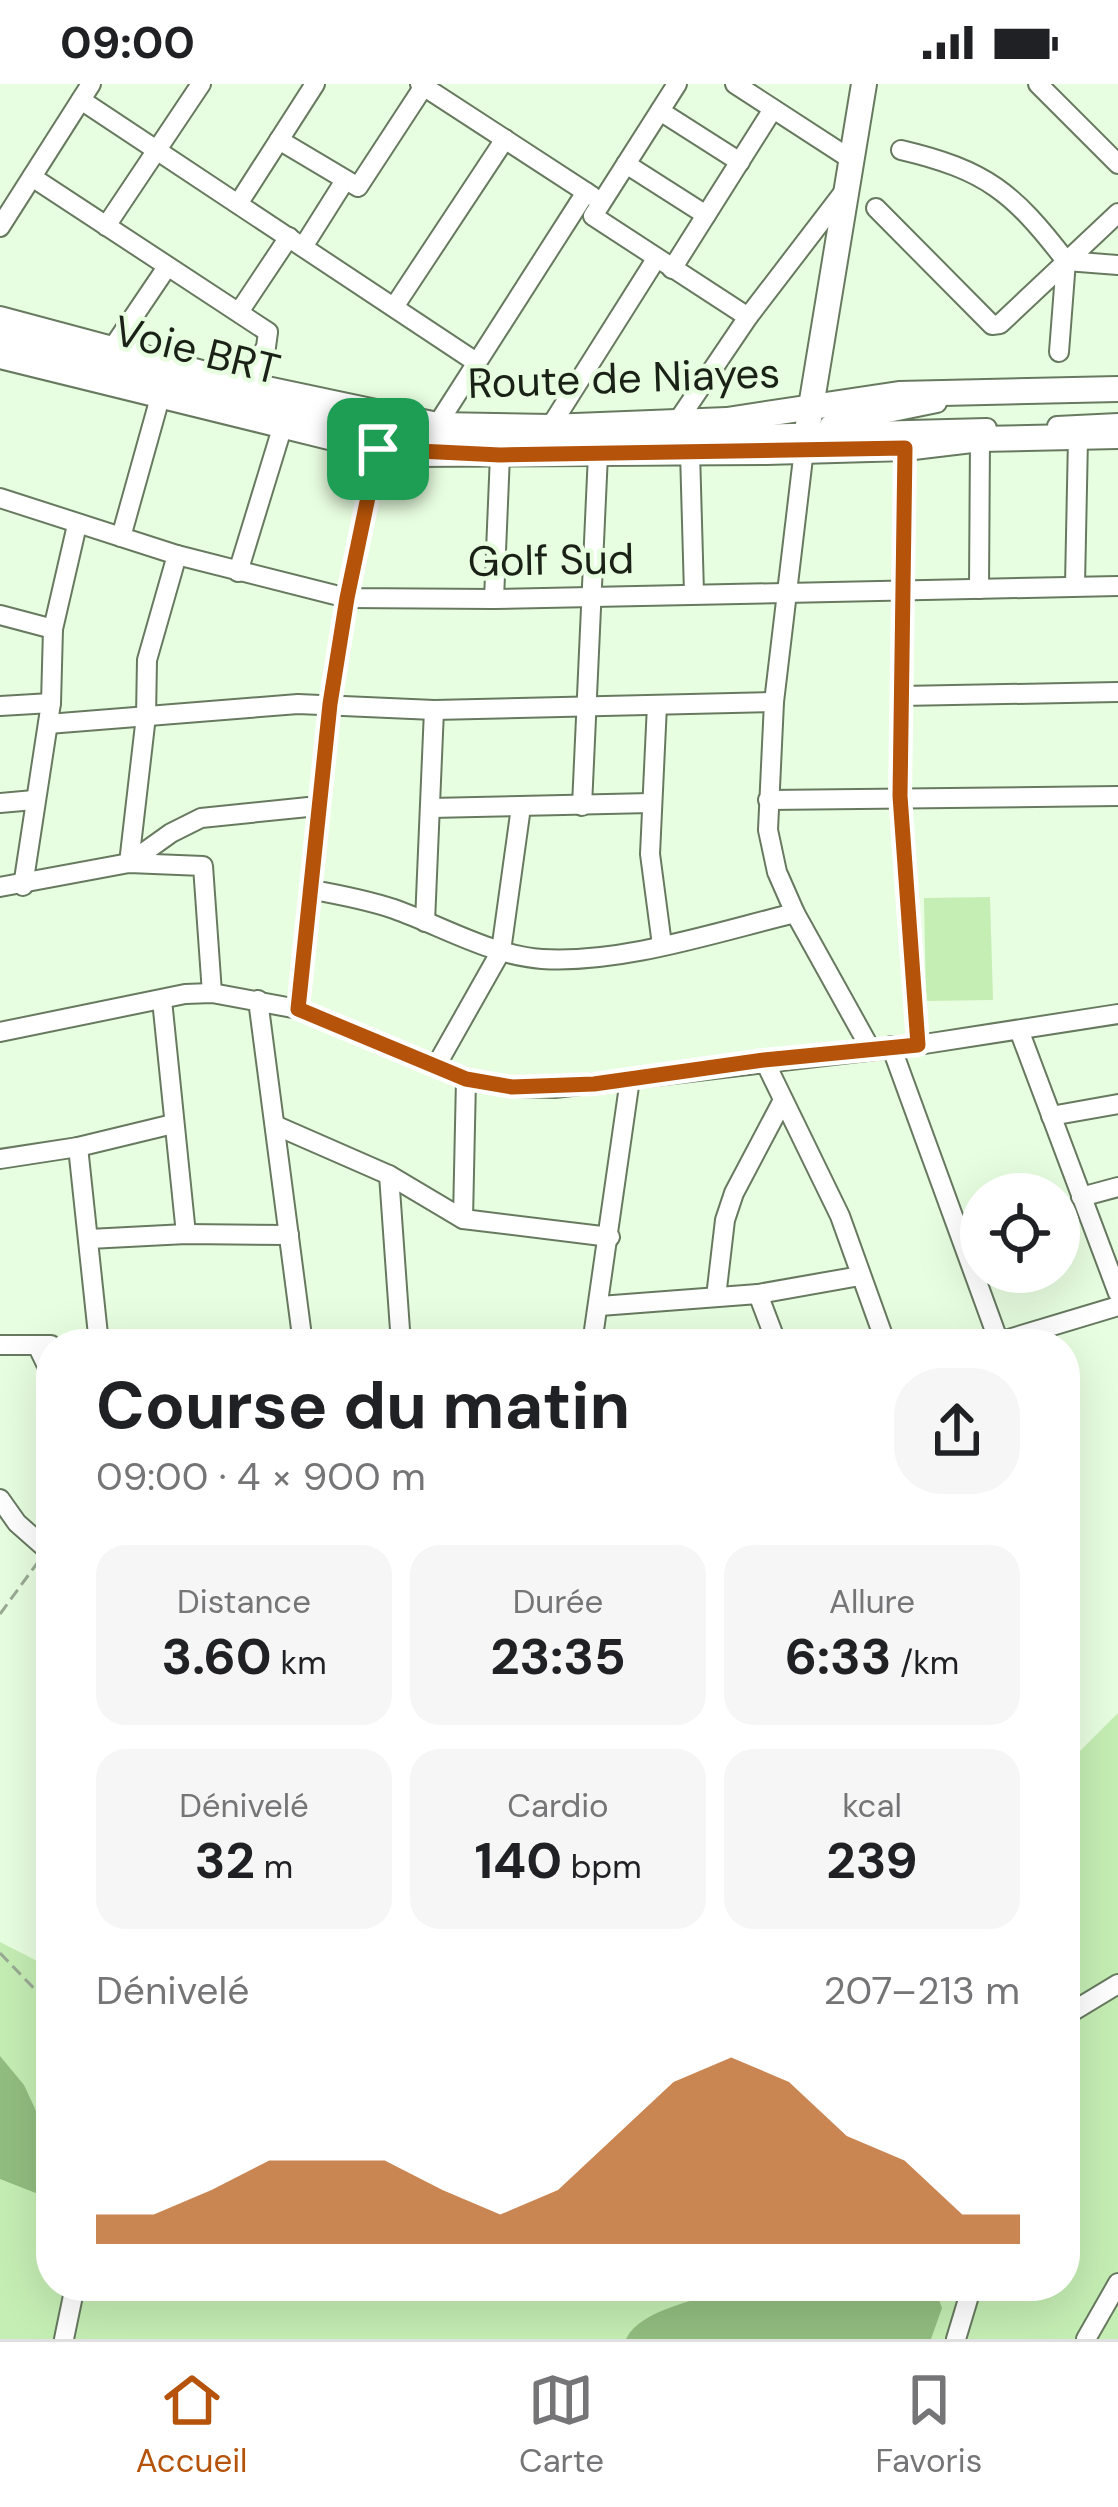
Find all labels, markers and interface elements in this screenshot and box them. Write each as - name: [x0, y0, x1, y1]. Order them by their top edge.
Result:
- text: 09:00: [60, 13, 195, 72]
- street label: Voie BRT: [108, 303, 286, 397]
- street label: Route de Niayes: [467, 345, 781, 411]
- pin: [327, 398, 429, 500]
- icon: arrive: [345, 416, 411, 482]
- street label: Golf Sud: [467, 531, 635, 589]
- map controls: [960, 1173, 1080, 1293]
- button: locate: [960, 1173, 1080, 1293]
- text: Course du matin: [96, 1363, 630, 1448]
- button: share: [894, 1368, 1020, 1494]
- text: 09:00 · 4 × 900 m: [96, 1451, 426, 1502]
- text: Distance: [177, 1580, 311, 1623]
- text: Durée: [513, 1580, 603, 1623]
- text: Allure: [829, 1580, 915, 1623]
- text: 3.60: [161, 1623, 272, 1690]
- text: 23:35: [490, 1623, 626, 1690]
- text: 6:33: [785, 1623, 892, 1690]
- text: km: [272, 1641, 327, 1684]
- text: /km: [892, 1641, 959, 1684]
- text: Dénivelé: [179, 1784, 309, 1827]
- text: Cardio: [507, 1784, 609, 1827]
- text: kcal: [842, 1784, 902, 1827]
- text: 32: [195, 1827, 255, 1894]
- text: 140: [474, 1827, 562, 1894]
- text: 239: [826, 1827, 918, 1894]
- text: m: [255, 1845, 293, 1888]
- text: bpm: [562, 1845, 642, 1888]
- text: Dénivelé: [96, 1965, 249, 2016]
- text: 207–213 m: [823, 1965, 1020, 2016]
- tab: Accueil: [136, 2367, 247, 2482]
- tab: Carte: [519, 2367, 604, 2482]
- tab: Favoris: [876, 2367, 982, 2482]

